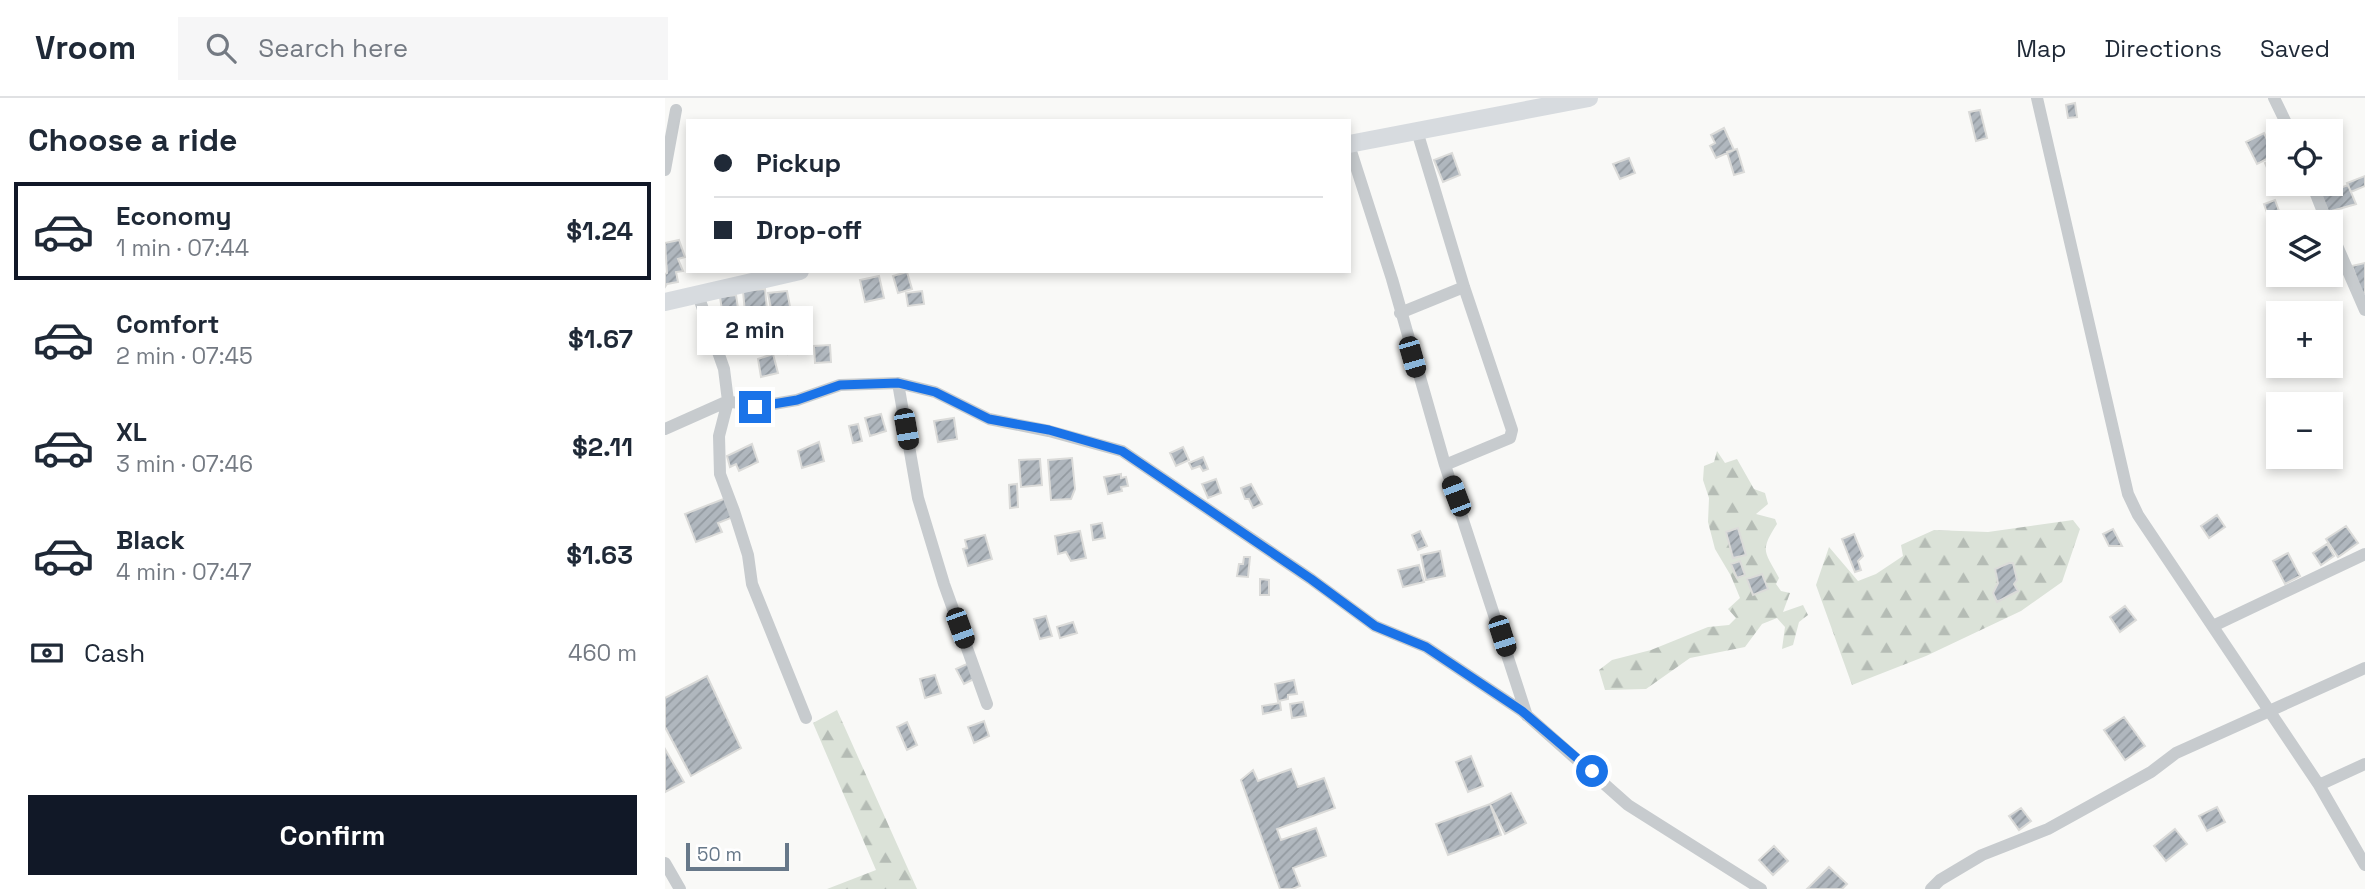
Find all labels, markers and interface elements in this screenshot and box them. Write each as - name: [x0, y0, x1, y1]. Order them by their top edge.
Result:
- search box: [178, 17, 668, 80]
- text: Vroom: [35, 27, 136, 69]
- icon: search: [202, 29, 240, 67]
- text: Search here: [258, 31, 408, 65]
- text: Map: [2016, 33, 2066, 64]
- text: Directions: [2104, 33, 2222, 64]
- text: Saved: [2260, 33, 2330, 64]
- map controls: [2266, 119, 2343, 469]
- button: locate: [2266, 119, 2343, 196]
- text: Choose a ride: [28, 120, 238, 160]
- text: Pickup: [756, 146, 841, 180]
- text: Economy: [116, 199, 232, 233]
- icon: car: [32, 200, 95, 263]
- button: layers: [2266, 210, 2343, 287]
- text: Drop-off: [756, 213, 862, 247]
- text: $1.24: [566, 214, 633, 248]
- text: 1 min · 07:44: [116, 233, 249, 263]
- button: +: [2266, 301, 2343, 378]
- callout: 2 min: [697, 306, 813, 354]
- text: Comfort: [116, 307, 219, 341]
- icon: car: [32, 308, 95, 371]
- text: 2 min: [725, 315, 785, 345]
- text: $1.67: [568, 322, 633, 356]
- car: [1397, 334, 1428, 380]
- text: 2 min · 07:45: [116, 341, 253, 371]
- route end: [739, 391, 771, 423]
- button: −: [2266, 392, 2343, 469]
- car: [893, 406, 920, 452]
- text: XL: [116, 415, 147, 449]
- icon: car: [32, 416, 95, 479]
- text: $2.11: [572, 430, 633, 464]
- text: 3 min · 07:46: [116, 449, 253, 479]
- car: [1439, 473, 1474, 519]
- text: Black: [116, 523, 185, 557]
- icon: car: [32, 524, 95, 587]
- text: $1.63: [566, 538, 633, 572]
- text: 4 min · 07:47: [116, 557, 252, 587]
- car: [943, 605, 978, 651]
- car: [1486, 613, 1519, 659]
- icon: cash: [28, 634, 66, 672]
- text: Cash: [84, 636, 145, 670]
- text: 460 m: [568, 638, 637, 668]
- route start: [1576, 755, 1608, 787]
- button: Confirm: [28, 795, 637, 875]
- scale bar: [686, 840, 789, 872]
- text: 50 m: [697, 842, 742, 867]

